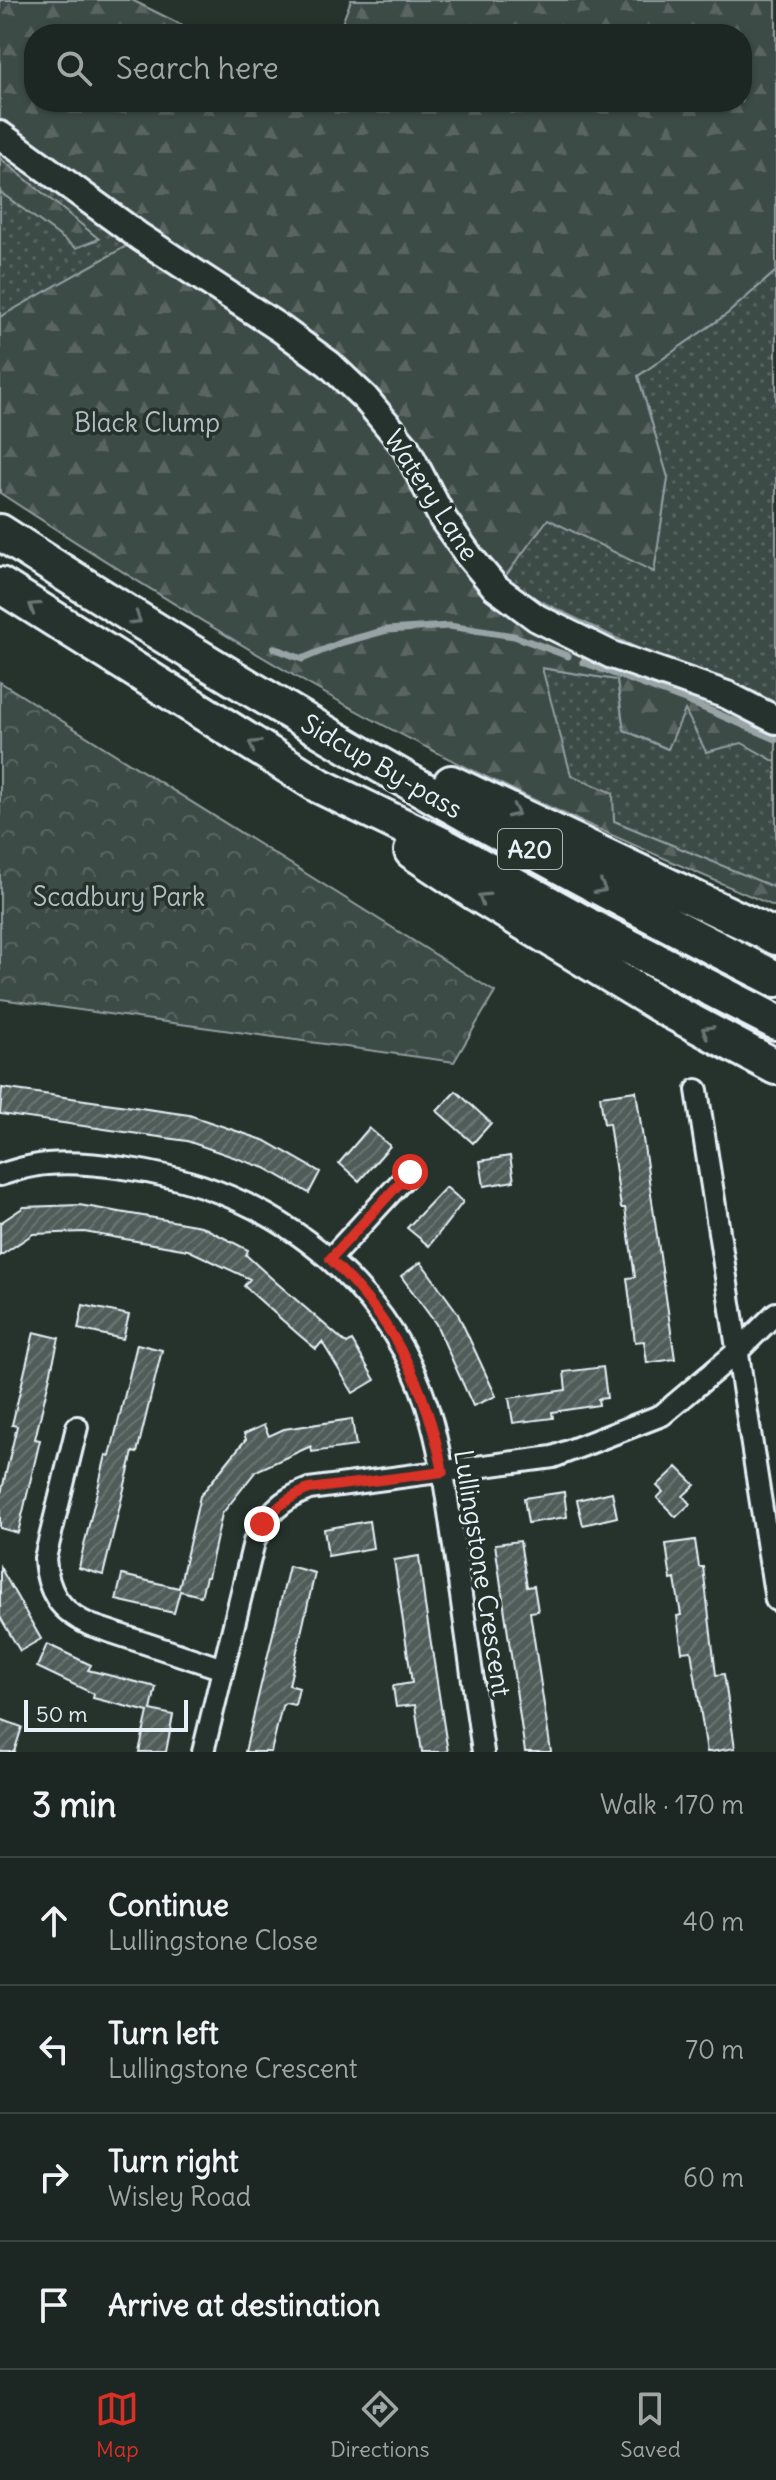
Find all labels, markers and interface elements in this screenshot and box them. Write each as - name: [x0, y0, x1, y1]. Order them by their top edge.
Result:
- search box: [24, 24, 752, 112]
- icon: search: [52, 46, 96, 90]
- text: Search here: [116, 49, 279, 87]
- park label: Black Clump: [74, 406, 220, 439]
- street label: Watery Lane: [377, 423, 487, 567]
- one-way arrow: [28, 601, 43, 616]
- one-way arrow: [127, 610, 142, 625]
- street label: Sidcup By-pass: [295, 707, 469, 825]
- one-way arrow: [248, 739, 263, 754]
- one-way arrow: [505, 802, 520, 818]
- road number: A20: [498, 829, 562, 869]
- one-way arrow: [592, 878, 607, 893]
- park label: Scadbury Park: [33, 880, 205, 913]
- one-way arrow: [477, 892, 492, 908]
- one-way arrow: [700, 1026, 715, 1041]
- route start: [392, 1154, 428, 1190]
- street label: Lullingstone Crescent: [447, 1447, 519, 1699]
- route end: [244, 1506, 280, 1542]
- scale bar: [24, 1696, 188, 1732]
- text: 50 m: [36, 1700, 88, 1728]
- text: 3 min: [32, 1783, 117, 1826]
- text: Walk · 170 m: [600, 1788, 744, 1821]
- text: Continue: [108, 1886, 229, 1924]
- icon: ahead: [32, 1899, 76, 1943]
- text: 40 m: [683, 1905, 744, 1938]
- text: Lullingstone Close: [108, 1924, 318, 1957]
- text: Turn left: [108, 2014, 219, 2052]
- icon: left: [32, 2027, 76, 2071]
- text: 70 m: [685, 2033, 744, 2066]
- text: Lullingstone Crescent: [108, 2052, 358, 2085]
- text: Turn right: [108, 2142, 239, 2180]
- icon: right: [32, 2155, 76, 2199]
- text: 60 m: [683, 2161, 744, 2194]
- text: Wisley Road: [108, 2180, 251, 2213]
- icon: arrive: [32, 2283, 76, 2327]
- text: Arrive at destination: [108, 2286, 380, 2324]
- tab: Map: [95, 2387, 139, 2463]
- tab: Directions: [330, 2387, 430, 2463]
- tab: Saved: [620, 2387, 681, 2463]

